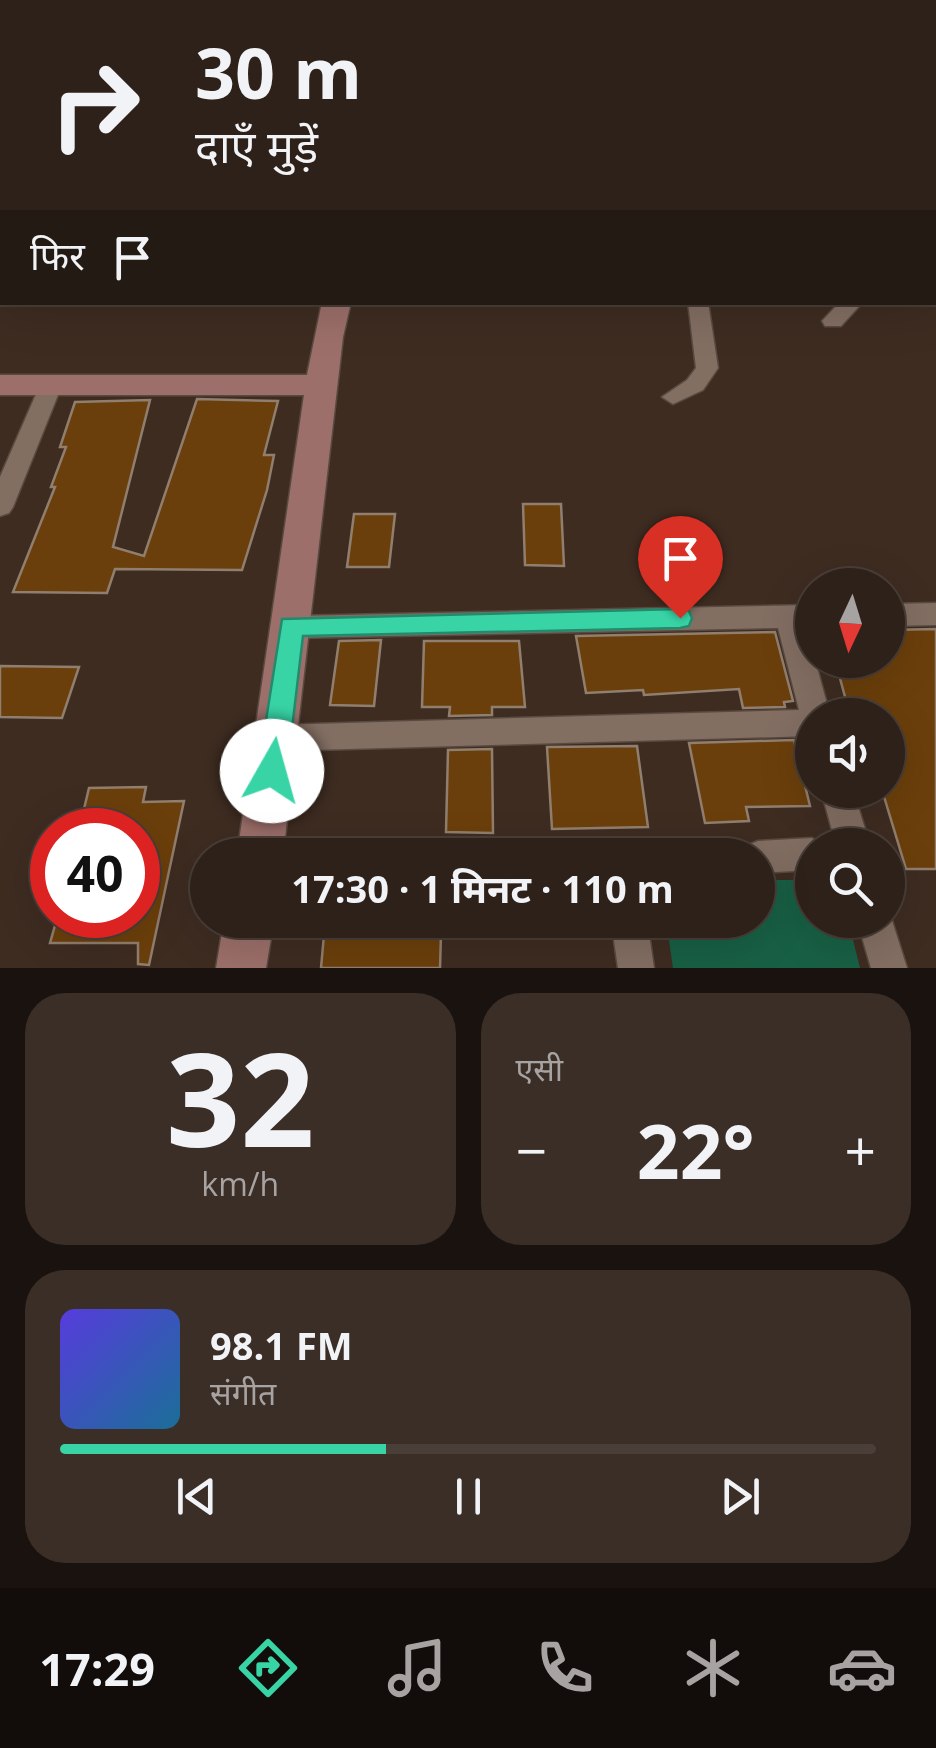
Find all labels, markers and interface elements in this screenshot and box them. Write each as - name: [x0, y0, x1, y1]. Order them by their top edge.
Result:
- text: 30 m: [195, 24, 362, 120]
- icon: right: [30, 40, 160, 170]
- text: दाएँ मुड़ें: [195, 115, 318, 176]
- text: फिर: [30, 229, 85, 281]
- icon: arrive: [105, 230, 160, 285]
- pin: [638, 516, 723, 619]
- icon: arrive: [653, 531, 708, 586]
- north arrow: [795, 568, 905, 678]
- map controls: [795, 568, 905, 938]
- button: sound: [795, 698, 905, 808]
- position arrow: [220, 719, 324, 823]
- speed limit sign: 40: [30, 808, 160, 938]
- button: search: [795, 828, 905, 938]
- text: 17:30 · 1 मिनट · 110 m: [291, 862, 674, 914]
- text: 32: [166, 1008, 315, 1185]
- text: एसी: [516, 1047, 563, 1090]
- text: 22°: [637, 1099, 755, 1201]
- text: −: [516, 1112, 547, 1187]
- text: +: [845, 1112, 876, 1187]
- text: km/h: [201, 1162, 279, 1205]
- text: 98.1 FM: [210, 1319, 353, 1371]
- text: संगीत: [210, 1371, 276, 1414]
- icon: previous: [169, 1469, 224, 1524]
- icon: pause: [441, 1469, 496, 1524]
- icon: next: [713, 1469, 768, 1524]
- icon: directions: [233, 1633, 303, 1703]
- icon: music: [382, 1633, 452, 1703]
- icon: phone: [530, 1633, 600, 1703]
- icon: climate: [678, 1633, 748, 1703]
- icon: car: [827, 1633, 897, 1703]
- text: 17:29: [39, 1638, 155, 1699]

